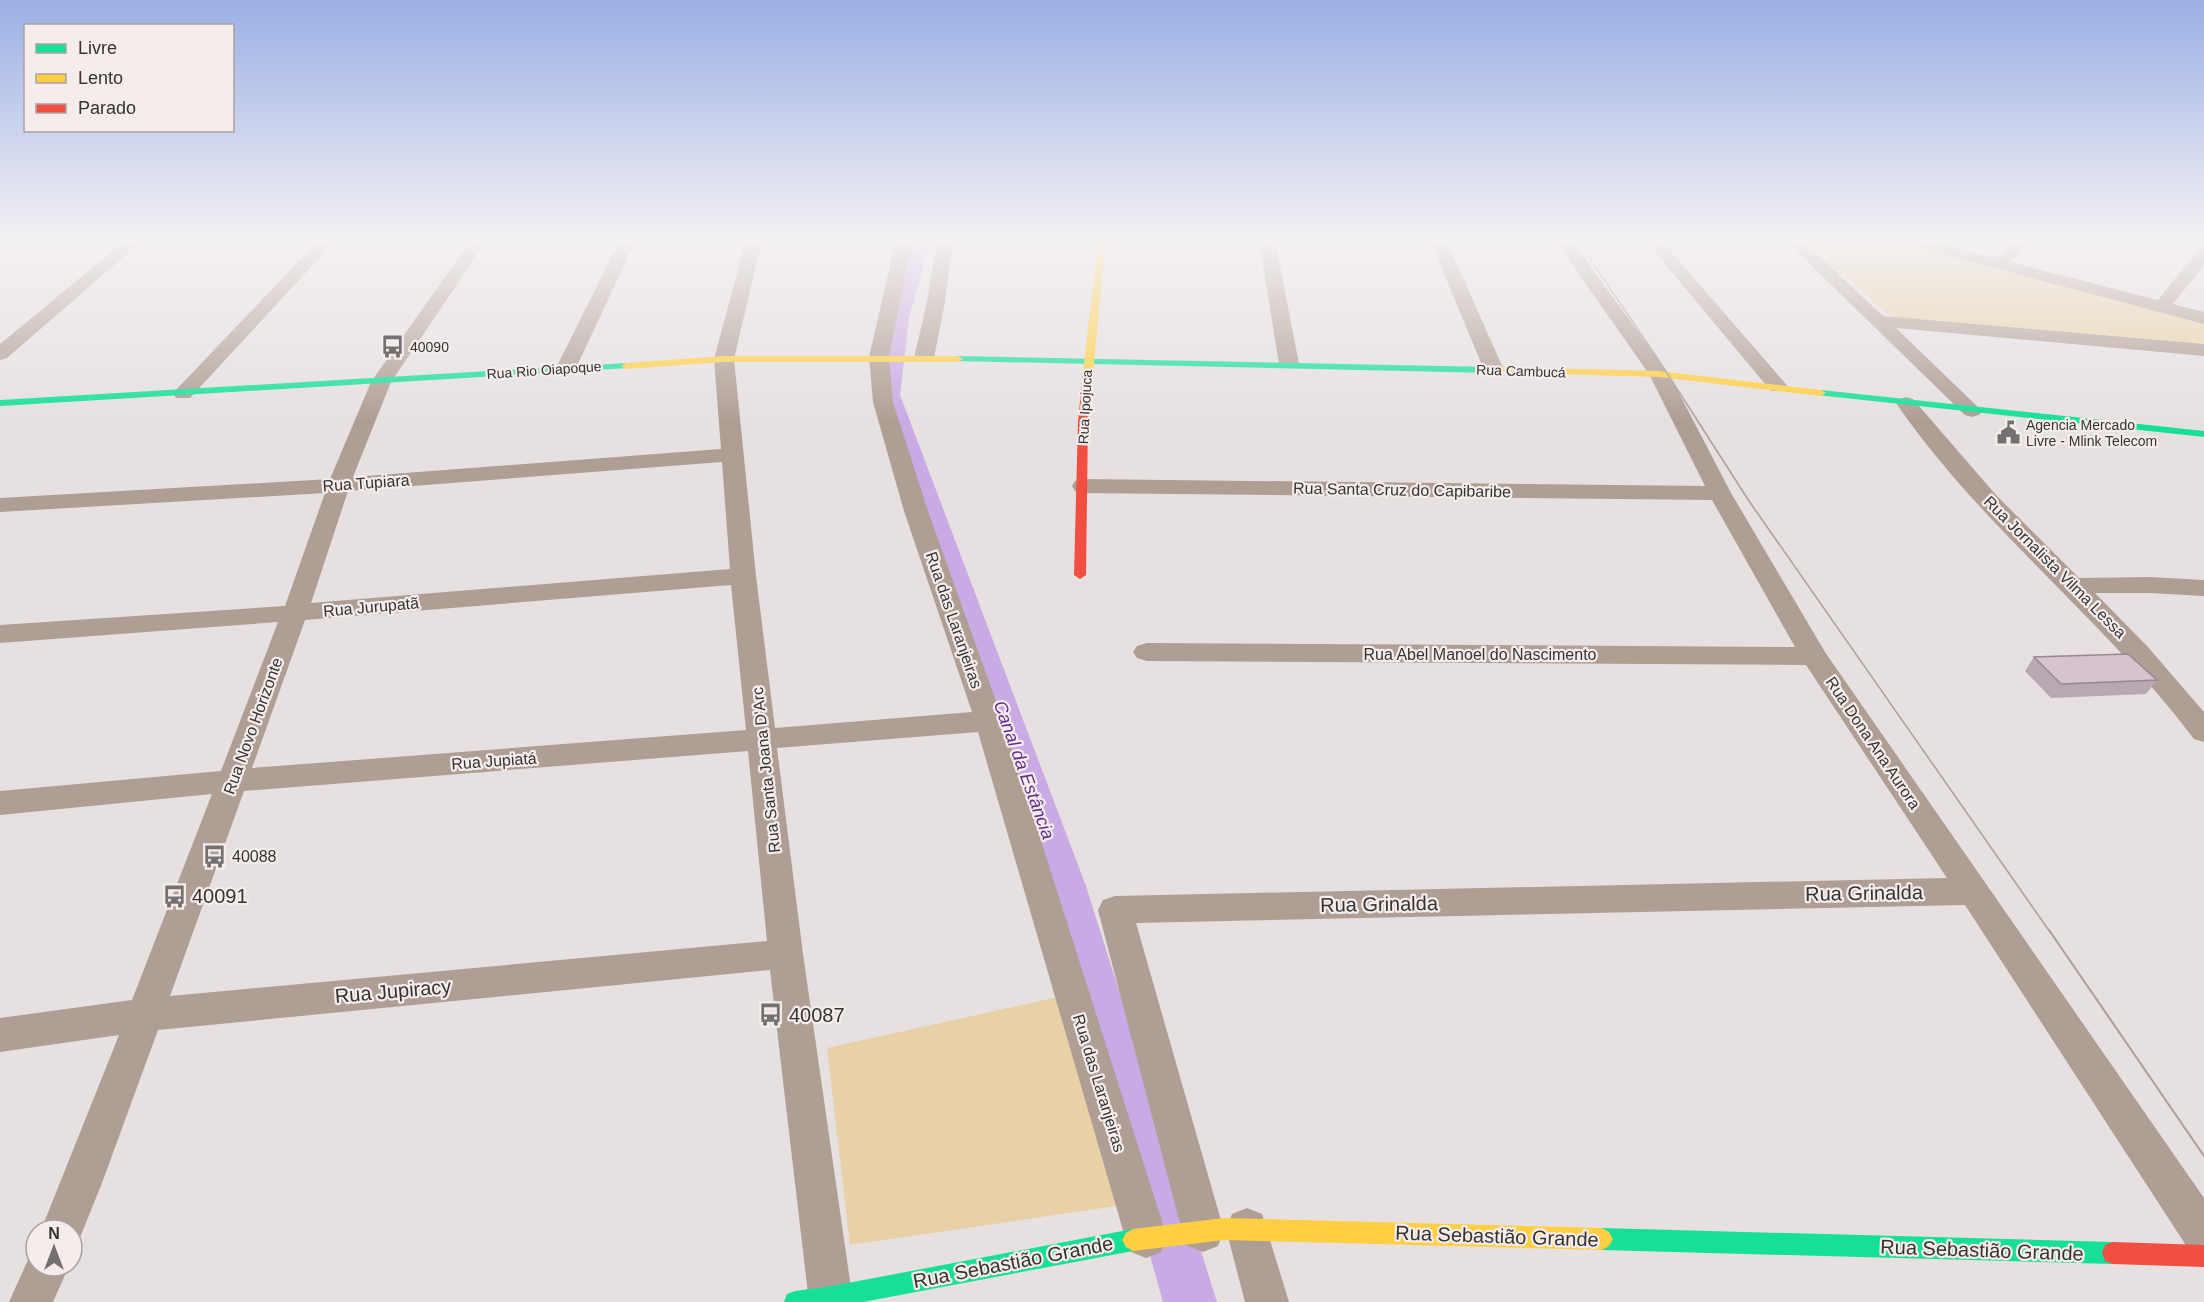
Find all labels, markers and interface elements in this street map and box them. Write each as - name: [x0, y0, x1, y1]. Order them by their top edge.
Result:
- legend: [24, 24, 234, 132]
- text: Livre: [78, 38, 117, 58]
- text: Lento: [78, 68, 123, 88]
- text: Parado: [78, 98, 136, 118]
- bus stop icon: 40090: [379, 334, 405, 360]
- place label: 40090: [410, 339, 449, 355]
- street label: Rua Rio Oiapoque: [486, 358, 602, 382]
- street label: Rua Cambucá: [1476, 361, 1566, 381]
- street label: Rua Ipojuca: [1075, 369, 1095, 445]
- place label: Agencia Mercado Livre - Mlink Telecom: [2026, 417, 2157, 449]
- public building icon: Agencia Mercado Livre - Mlink Telecom: [1995, 420, 2021, 446]
- street label: Rua Tupiara: [322, 471, 410, 495]
- street label: Rua Santa Cruz do Capibaribe: [1293, 480, 1511, 500]
- street label: Rua Jornalista Vilma Lessa: [1981, 493, 2130, 642]
- street label: Rua das Laranjeiras: [923, 550, 985, 690]
- street label: Rua Jurupatã: [322, 594, 420, 620]
- street label: Rua Abel Manoel do Nascimento: [1363, 646, 1597, 663]
- street label: Rua Novo Horizonte: [220, 655, 286, 797]
- street label: Rua Dona Ana Aurora: [1822, 674, 1924, 812]
- street label: Rua Santa Joana D'Arc: [749, 686, 783, 854]
- water label: Canal da Estância: [990, 698, 1058, 842]
- street label: Rua Jupiatá: [451, 750, 537, 772]
- bus stop icon: 40088: [201, 843, 227, 869]
- place label: 40088: [232, 848, 277, 865]
- street label: Rua Grinalda: [1805, 881, 1924, 905]
- bus stop icon: 40091: [161, 883, 187, 909]
- place label: 40091: [192, 885, 248, 907]
- street label: Rua Grinalda: [1320, 892, 1439, 916]
- street label: Rua Jupiracy: [334, 975, 452, 1007]
- bus stop icon: 40087: [758, 1002, 784, 1028]
- place label: 40087: [789, 1004, 845, 1026]
- street label: Rua das Laranjeiras: [1070, 1012, 1128, 1154]
- north arrow: [24, 1218, 84, 1278]
- street label: Rua Sebastião Grande: [1395, 1221, 1599, 1251]
- text: N: [48, 1225, 60, 1242]
- street label: Rua Sebastião Grande: [911, 1232, 1115, 1292]
- street label: Rua Sebastião Grande: [1880, 1235, 2084, 1265]

